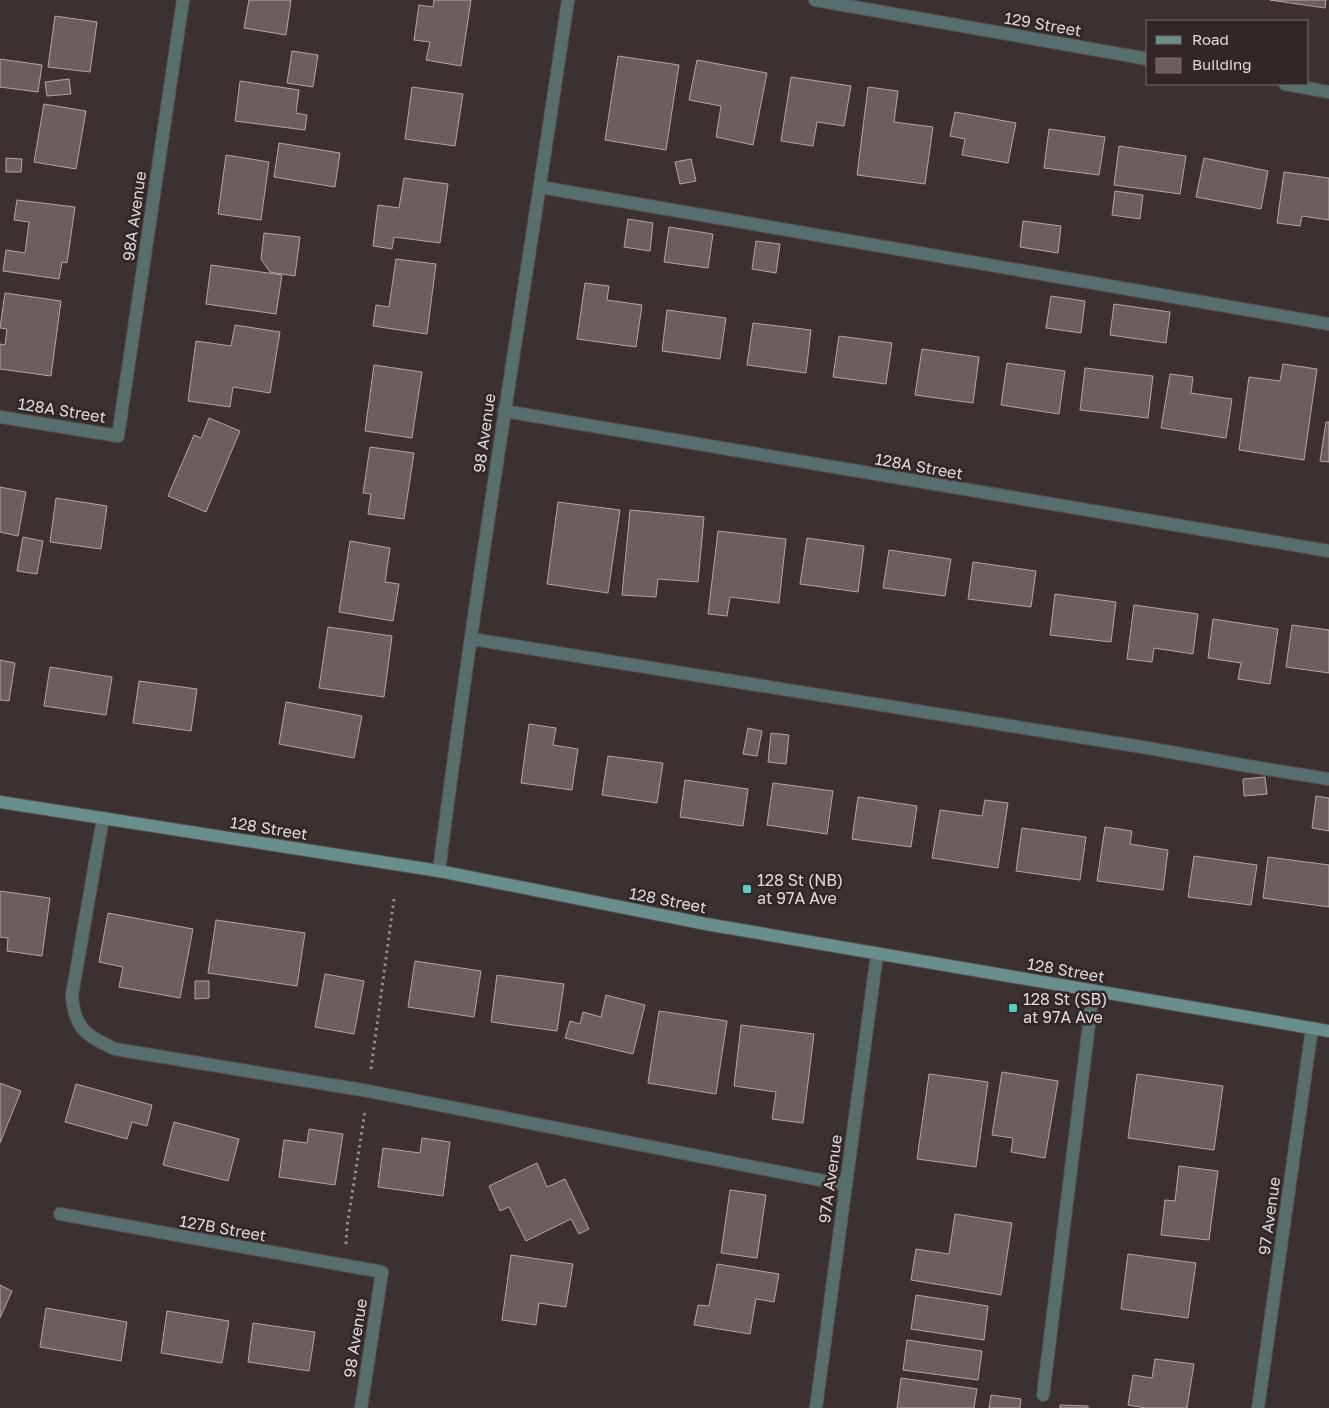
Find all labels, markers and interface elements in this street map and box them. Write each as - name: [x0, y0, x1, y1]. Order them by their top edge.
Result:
- street label: 129 Street: [1003, 7, 1083, 41]
- legend: [1146, 20, 1309, 85]
- text: Road: [1192, 30, 1229, 48]
- text: Building: [1192, 55, 1252, 73]
- street label: 98A Avenue: [118, 170, 150, 262]
- street label: 98 Avenue: [469, 392, 499, 474]
- street label: 128A Street: [17, 393, 107, 427]
- street label: 128A Street: [873, 448, 965, 484]
- street label: 128 Street: [229, 812, 309, 844]
- place label: 128 St (NB) at 97A Ave: [757, 870, 843, 908]
- street label: 128 Street: [628, 883, 708, 917]
- marker: 128 St (NB) at 97A Ave: [741, 883, 753, 895]
- street label: 128 Street: [1026, 953, 1106, 987]
- place label: 128 St (SB) at 97A Ave: [1023, 989, 1107, 1027]
- marker: 128 St (SB) at 97A Ave: [1007, 1002, 1019, 1014]
- street label: 97A Avenue: [814, 1133, 846, 1225]
- street label: 97 Avenue: [1254, 1176, 1284, 1256]
- street label: 127B Street: [178, 1211, 268, 1245]
- street label: 98 Avenue: [339, 1297, 371, 1379]

